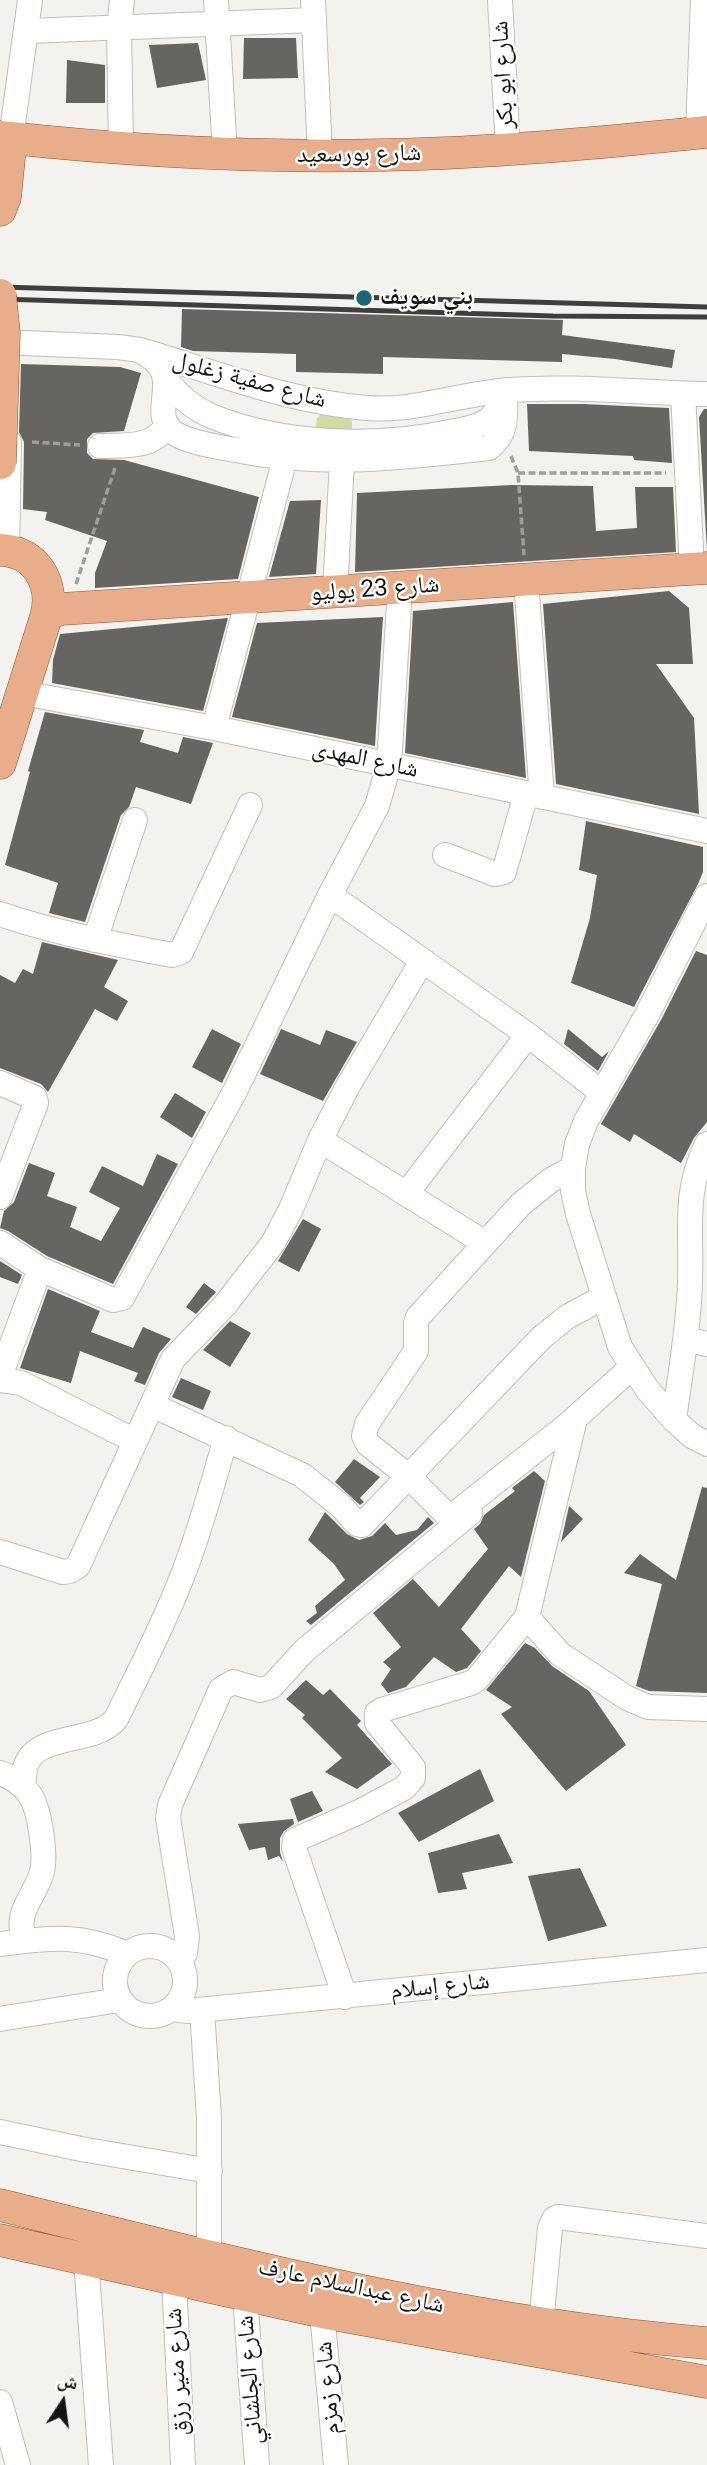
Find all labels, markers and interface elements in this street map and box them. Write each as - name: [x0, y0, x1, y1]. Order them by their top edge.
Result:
- street label: شارع ابو بكر: [487, 20, 521, 130]
- street label: شارع بورسعيد: [297, 140, 421, 170]
- place label: بني سويف: [380, 284, 473, 312]
- marker: بني سويف: [354, 288, 374, 308]
- street label: شارع صفية زغلول: [169, 347, 329, 415]
- street label: شارع 23 يوليو: [310, 571, 440, 609]
- street label: شارع المهدى: [309, 735, 421, 785]
- street label: شارع إسلام: [389, 1967, 491, 2007]
- street label: شارع عبدالسلام عارف: [256, 2253, 446, 2321]
- street label: شارع منير رزق: [160, 2307, 196, 2437]
- street label: شارع الجلشاني: [232, 2314, 270, 2446]
- street label: شارع زمزم: [311, 2340, 347, 2436]
- north arrow: [28, 2367, 98, 2437]
- text: ش: [55, 2368, 80, 2395]

